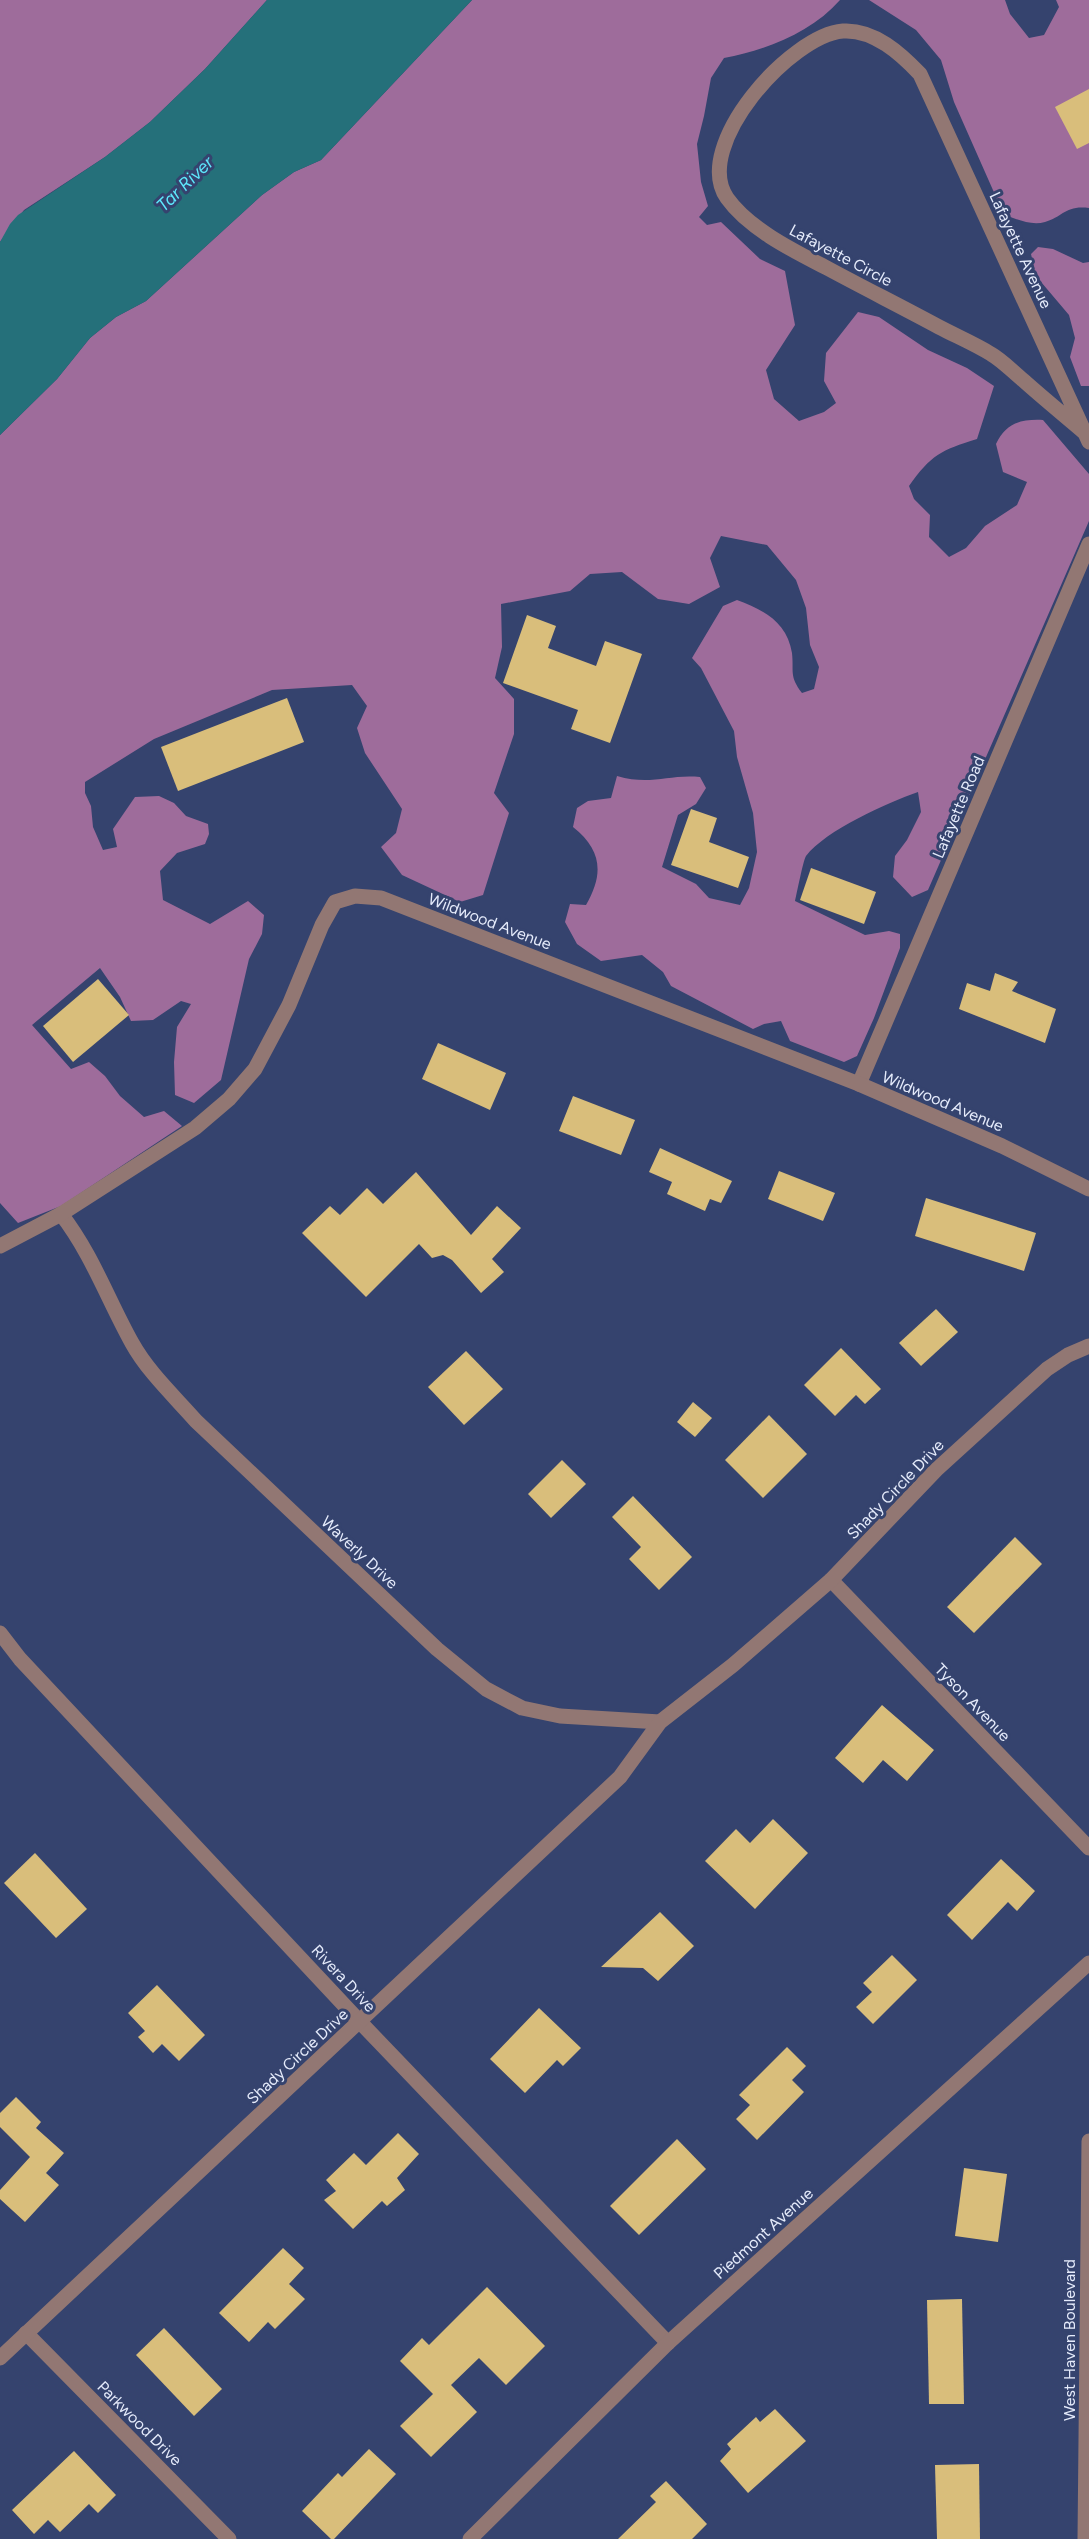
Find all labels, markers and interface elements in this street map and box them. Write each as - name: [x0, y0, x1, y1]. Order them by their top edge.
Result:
- water label: Tar River: [152, 151, 219, 216]
- street label: Lafayette Avenue: [985, 189, 1056, 312]
- street label: Lafayette Circle: [786, 220, 896, 291]
- street label: Lafayette Road: [928, 753, 988, 861]
- street label: Wildwood Avenue: [426, 889, 554, 954]
- street label: Wildwood Avenue: [879, 1067, 1007, 1136]
- street label: Shady Circle Drive: [843, 1435, 948, 1543]
- street label: Waverly Drive: [317, 1512, 402, 1593]
- street label: Tyson Avenue: [931, 1659, 1015, 1745]
- street label: Rivera Drive: [308, 1941, 380, 2016]
- street label: Shady Circle Drive: [243, 2005, 352, 2108]
- street label: Piedmont Avenue: [710, 2184, 817, 2283]
- street label: West Haven Boulevard: [1060, 2259, 1079, 2421]
- street label: Parkwood Drive: [93, 2377, 186, 2470]

